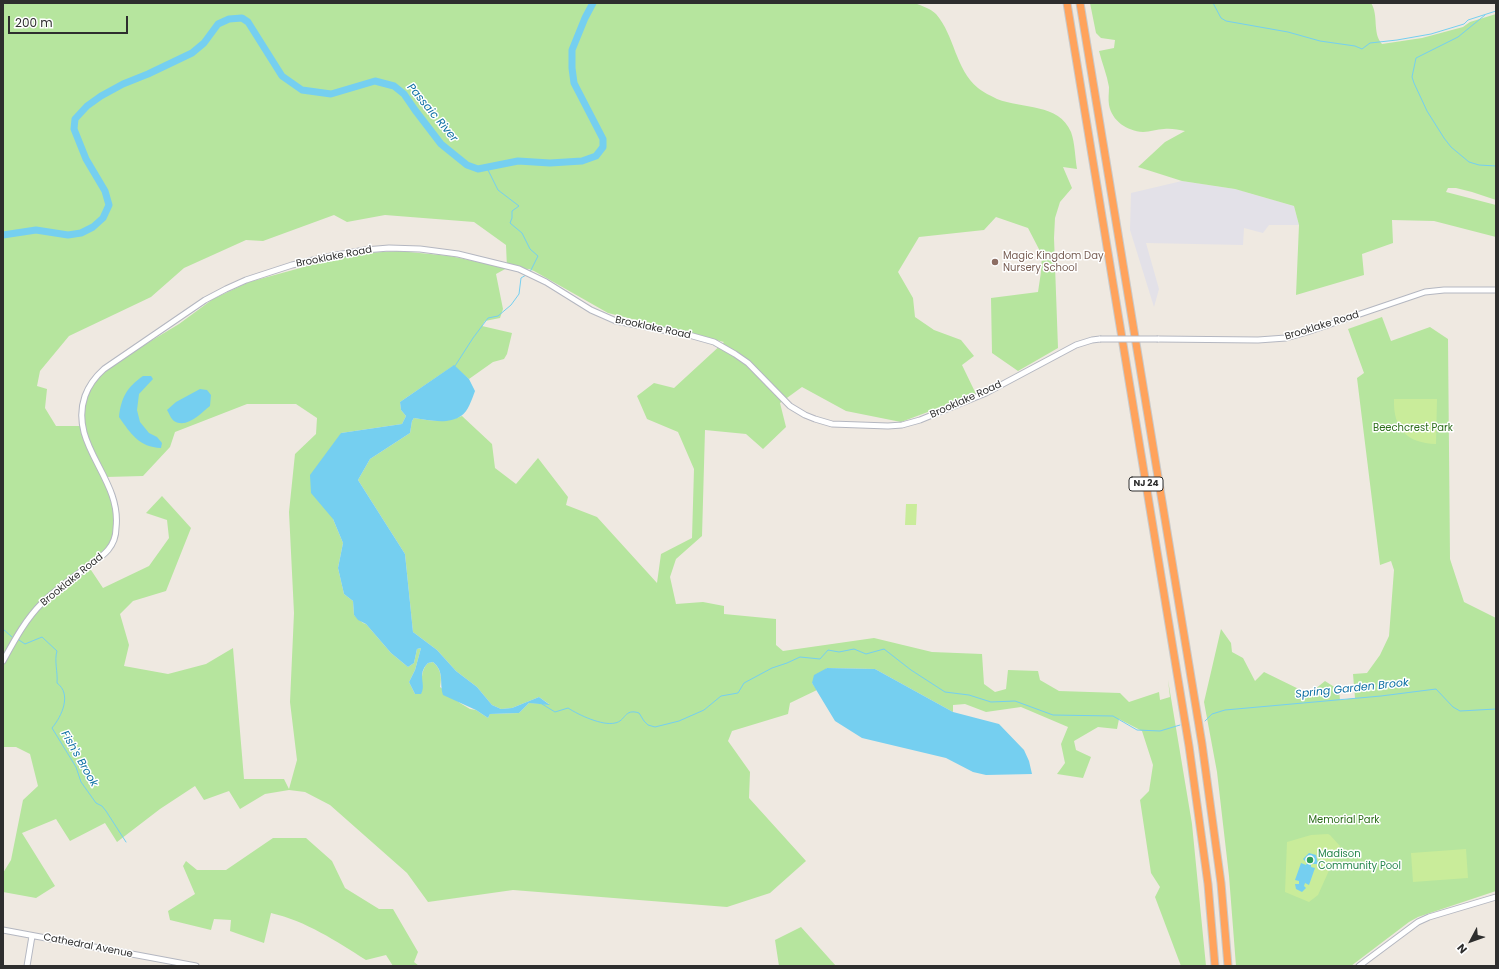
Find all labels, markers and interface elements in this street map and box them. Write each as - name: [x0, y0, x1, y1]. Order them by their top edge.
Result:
- scale bar: [10, 8, 130, 34]
- text: 200 m: [15, 14, 53, 31]
- water label: Passaic River: [404, 81, 460, 145]
- street label: Brooklake Road: [295, 244, 373, 270]
- place label: Magic Kingdom Day Nursery School: [1003, 250, 1104, 274]
- marker: Magic Kingdom Day Nursery School: [990, 257, 1000, 267]
- street label: Brooklake Road: [1283, 309, 1361, 343]
- street label: Brooklake Road: [614, 314, 692, 342]
- street label: Brooklake Road: [928, 379, 1004, 421]
- park label: Beechcrest Park: [1373, 422, 1453, 434]
- road number: NJ 24: [1129, 477, 1163, 491]
- street label: Brooklake Road: [38, 551, 106, 609]
- water label: Spring Garden Brook: [1295, 676, 1409, 702]
- water label: Fish's Brook: [58, 729, 100, 789]
- park label: Memorial Park: [1308, 814, 1380, 826]
- place label: Madison Community Pool: [1318, 848, 1401, 872]
- marker: Madison Community Pool: [1305, 855, 1315, 865]
- north arrow: [1451, 921, 1491, 961]
- street label: Cathedral Avenue: [42, 931, 134, 961]
- text: N: [1453, 940, 1471, 957]

